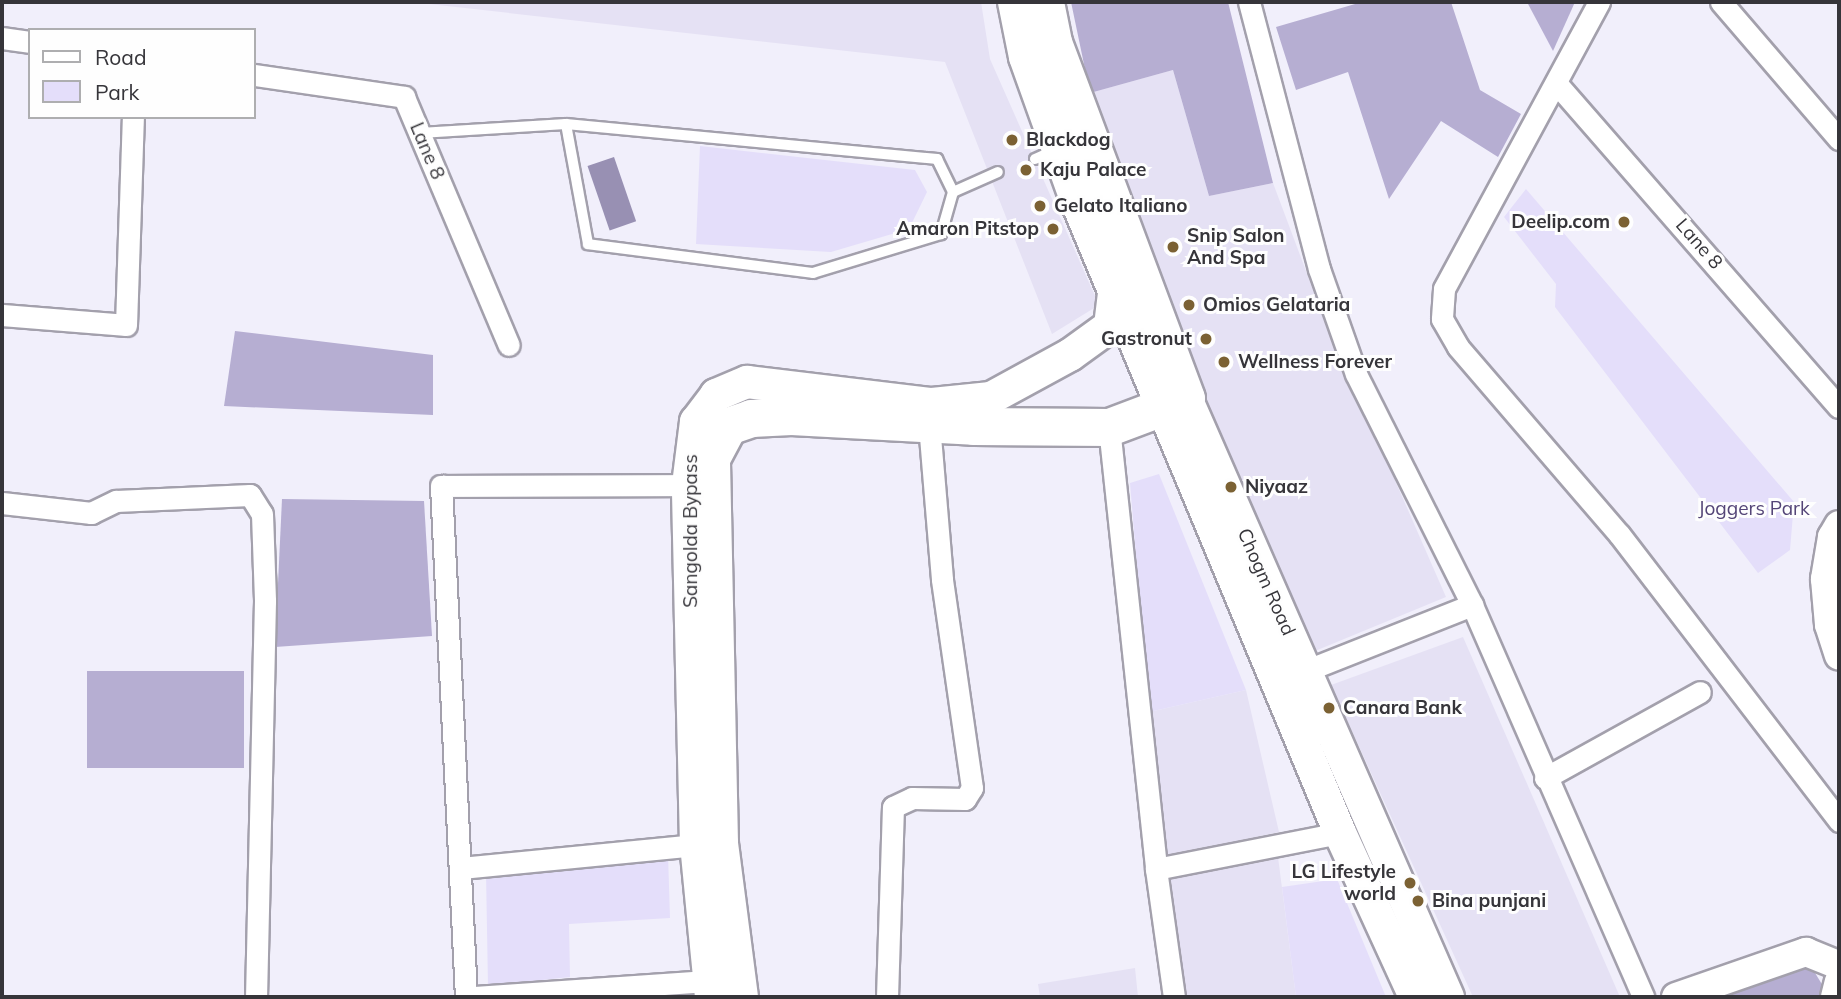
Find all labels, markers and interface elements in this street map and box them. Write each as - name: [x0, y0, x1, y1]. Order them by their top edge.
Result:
- legend: [28, 28, 256, 119]
- text: Road: [95, 44, 146, 70]
- text: Park: [95, 79, 139, 105]
- street label: Lane 8: [405, 119, 449, 183]
- place label: Blackdog: [1026, 129, 1111, 151]
- marker: Blackdog: [1004, 132, 1020, 148]
- place label: Kaju Palace: [1040, 159, 1146, 181]
- marker: Kaju Palace: [1018, 162, 1034, 178]
- place label: Gelato Italiano: [1054, 195, 1188, 217]
- marker: Gelato Italiano: [1032, 198, 1048, 214]
- place label: Deelip.com: [1511, 211, 1610, 233]
- marker: Deelip.com: [1616, 214, 1632, 230]
- street label: Lane 8: [1671, 214, 1727, 274]
- place label: Amaron Pitstop: [896, 218, 1039, 240]
- marker: Amaron Pitstop: [1045, 221, 1061, 237]
- place label: Snip Salon And Spa: [1187, 225, 1284, 269]
- marker: Snip Salon And Spa: [1165, 239, 1181, 255]
- place label: Omios Gelataria: [1203, 294, 1350, 316]
- marker: Omios Gelataria: [1181, 297, 1197, 313]
- place label: Gastronut: [1101, 328, 1192, 350]
- marker: Gastronut: [1198, 331, 1214, 347]
- place label: Wellness Forever: [1238, 351, 1392, 373]
- marker: Wellness Forever: [1216, 354, 1232, 370]
- street label: Sangolda Bypass: [680, 454, 702, 608]
- place label: Niyaaz: [1245, 476, 1308, 498]
- marker: Niyaaz: [1223, 479, 1239, 495]
- park label: Joggers Park: [1698, 498, 1810, 520]
- street label: Chogm Road: [1232, 525, 1300, 639]
- place label: Canara Bank: [1343, 697, 1462, 719]
- marker: Canara Bank: [1321, 700, 1337, 716]
- place label: LG Lifestyle world: [1292, 861, 1396, 905]
- marker: LG Lifestyle world: [1402, 875, 1418, 891]
- place label: Bina punjani: [1432, 890, 1546, 912]
- marker: Bina punjani: [1410, 893, 1426, 909]

